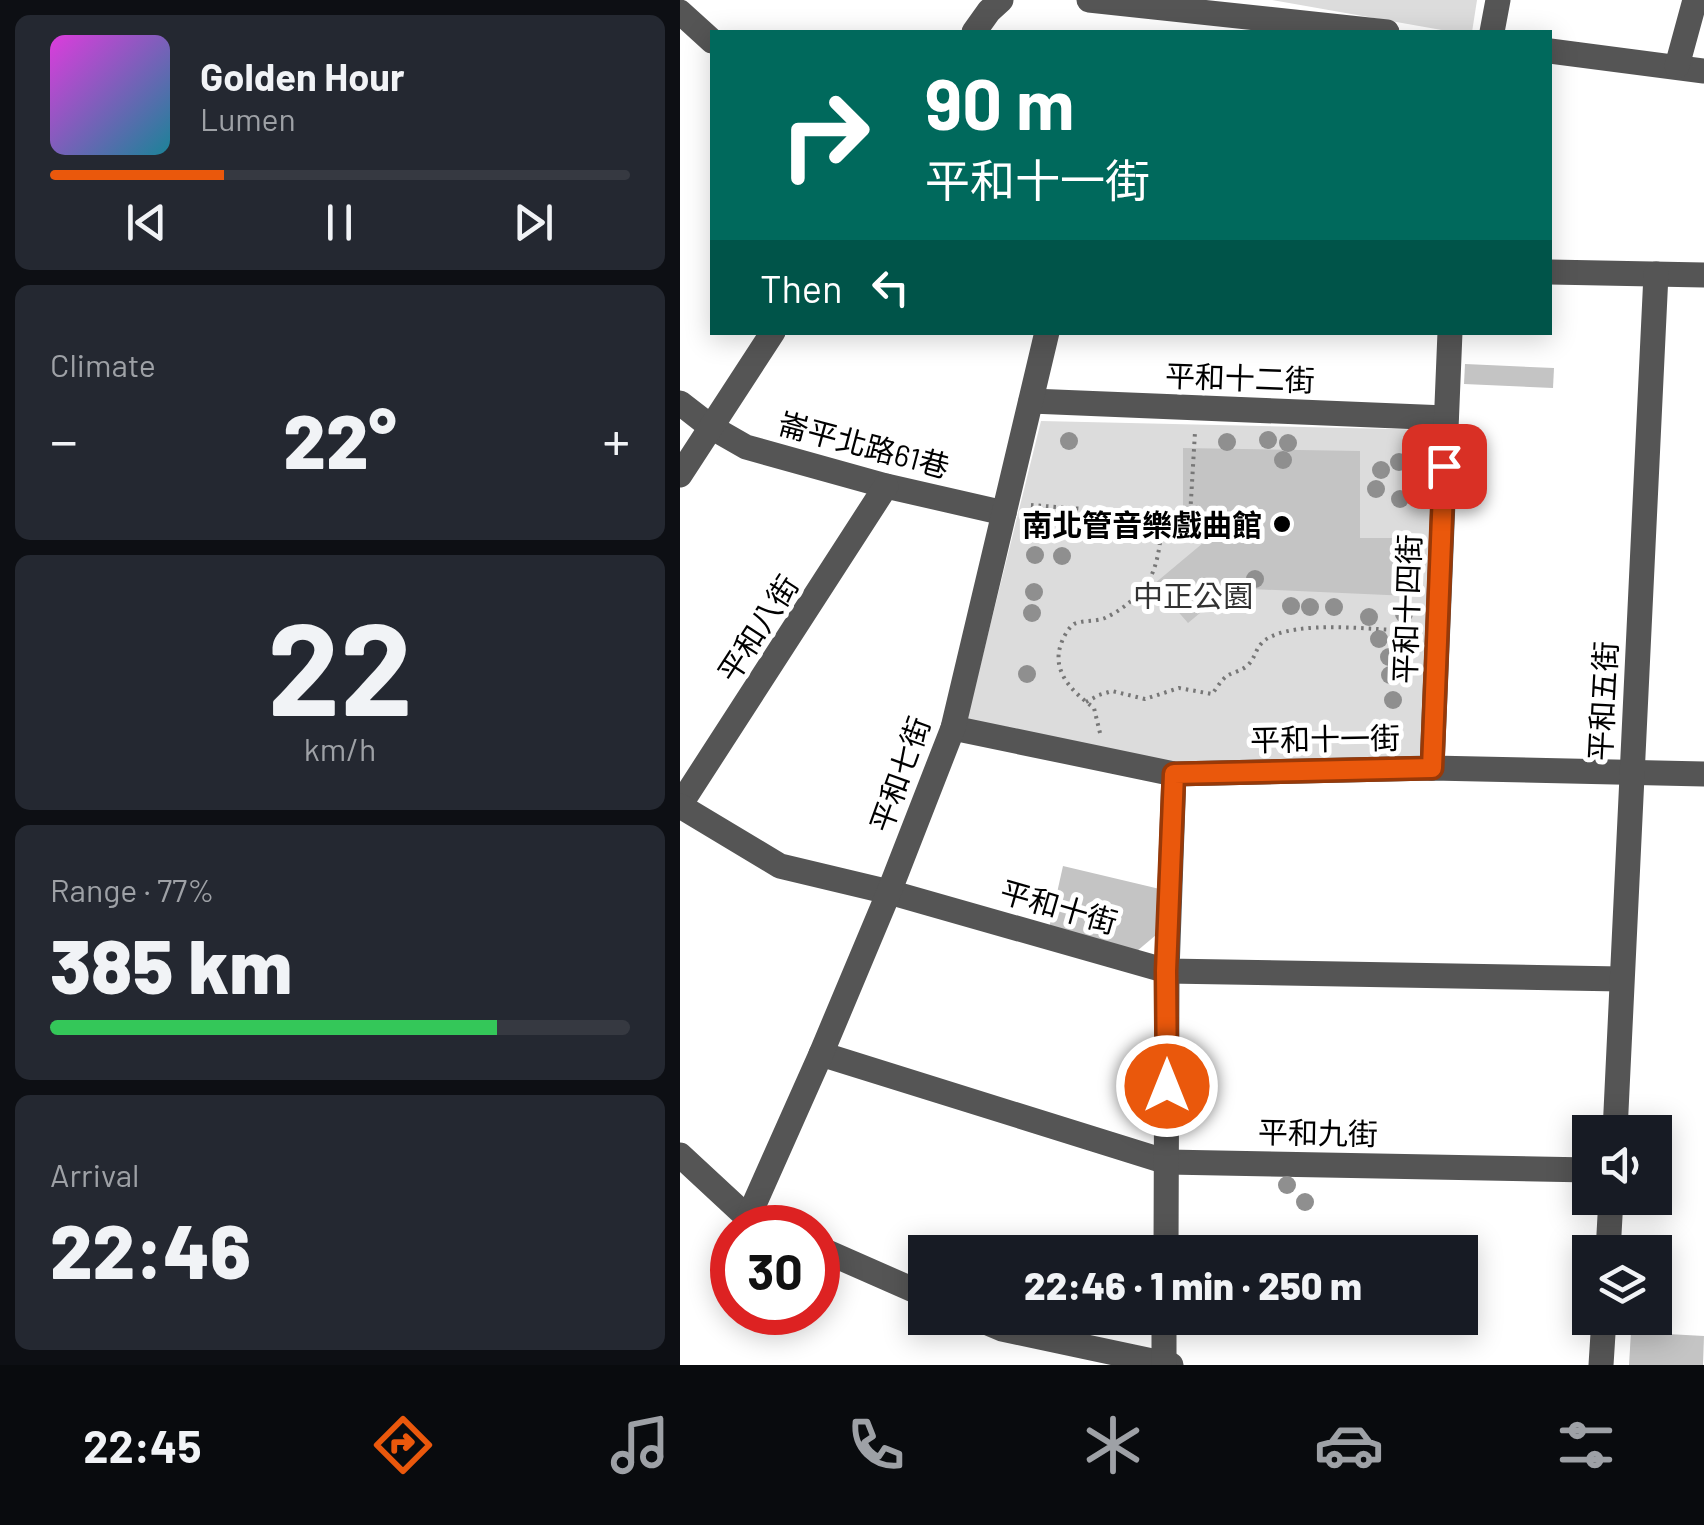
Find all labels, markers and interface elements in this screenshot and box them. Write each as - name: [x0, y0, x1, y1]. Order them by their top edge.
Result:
- text: Golden Hour: [200, 53, 405, 99]
- text: 90 m: [925, 60, 1075, 144]
- icon: right: [760, 70, 890, 200]
- text: Lumen: [200, 99, 296, 137]
- text: 平和十一街: [925, 152, 1150, 206]
- icon: previous: [119, 195, 174, 250]
- icon: pause: [312, 195, 367, 250]
- icon: next: [506, 195, 561, 250]
- icon: left: [863, 260, 918, 315]
- text: Then: [760, 265, 843, 311]
- text: Climate: [50, 345, 156, 383]
- street label: 平和十二街: [1164, 356, 1316, 398]
- text: 22°: [283, 394, 397, 484]
- street label: 崙平北路61巷: [775, 404, 953, 484]
- text: −: [50, 406, 78, 472]
- text: +: [602, 406, 630, 472]
- pin: [1402, 424, 1487, 509]
- icon: arrive: [1417, 439, 1472, 494]
- place label: 南北管音樂戲曲館: [1022, 506, 1262, 542]
- marker: 南北管音樂戲曲館: [1271, 513, 1293, 535]
- street label: 平和十四街: [1385, 533, 1427, 685]
- street label: 平和八街: [709, 568, 805, 688]
- park label: 中正公園: [1133, 577, 1253, 613]
- text: 22: [267, 586, 413, 742]
- street label: 平和五街: [1581, 640, 1623, 762]
- street label: 平和七街: [862, 711, 936, 837]
- street label: 平和十一街: [1250, 719, 1400, 757]
- text: km/h: [304, 729, 376, 767]
- text: Range · 77%: [50, 870, 214, 908]
- street label: 平和十街: [996, 872, 1122, 940]
- text: 385 km: [50, 919, 292, 1009]
- position arrow: [1115, 1034, 1219, 1138]
- street label: 平和九街: [1258, 1113, 1378, 1151]
- map controls: [1572, 1115, 1672, 1335]
- button: sound: [1572, 1115, 1672, 1215]
- text: Arrival: [50, 1155, 139, 1193]
- text: 22:46: [50, 1204, 251, 1294]
- speed limit sign: 30: [710, 1205, 840, 1335]
- button: layers: [1572, 1235, 1672, 1335]
- text: 22:46 · 1 min · 250 m: [1024, 1262, 1362, 1308]
- icon: directions: [368, 1410, 438, 1480]
- icon: music: [605, 1410, 675, 1480]
- icon: phone: [841, 1410, 911, 1480]
- icon: climate: [1078, 1410, 1148, 1480]
- icon: car: [1314, 1410, 1384, 1480]
- icon: filters: [1551, 1410, 1621, 1480]
- text: 22:45: [83, 1418, 202, 1472]

